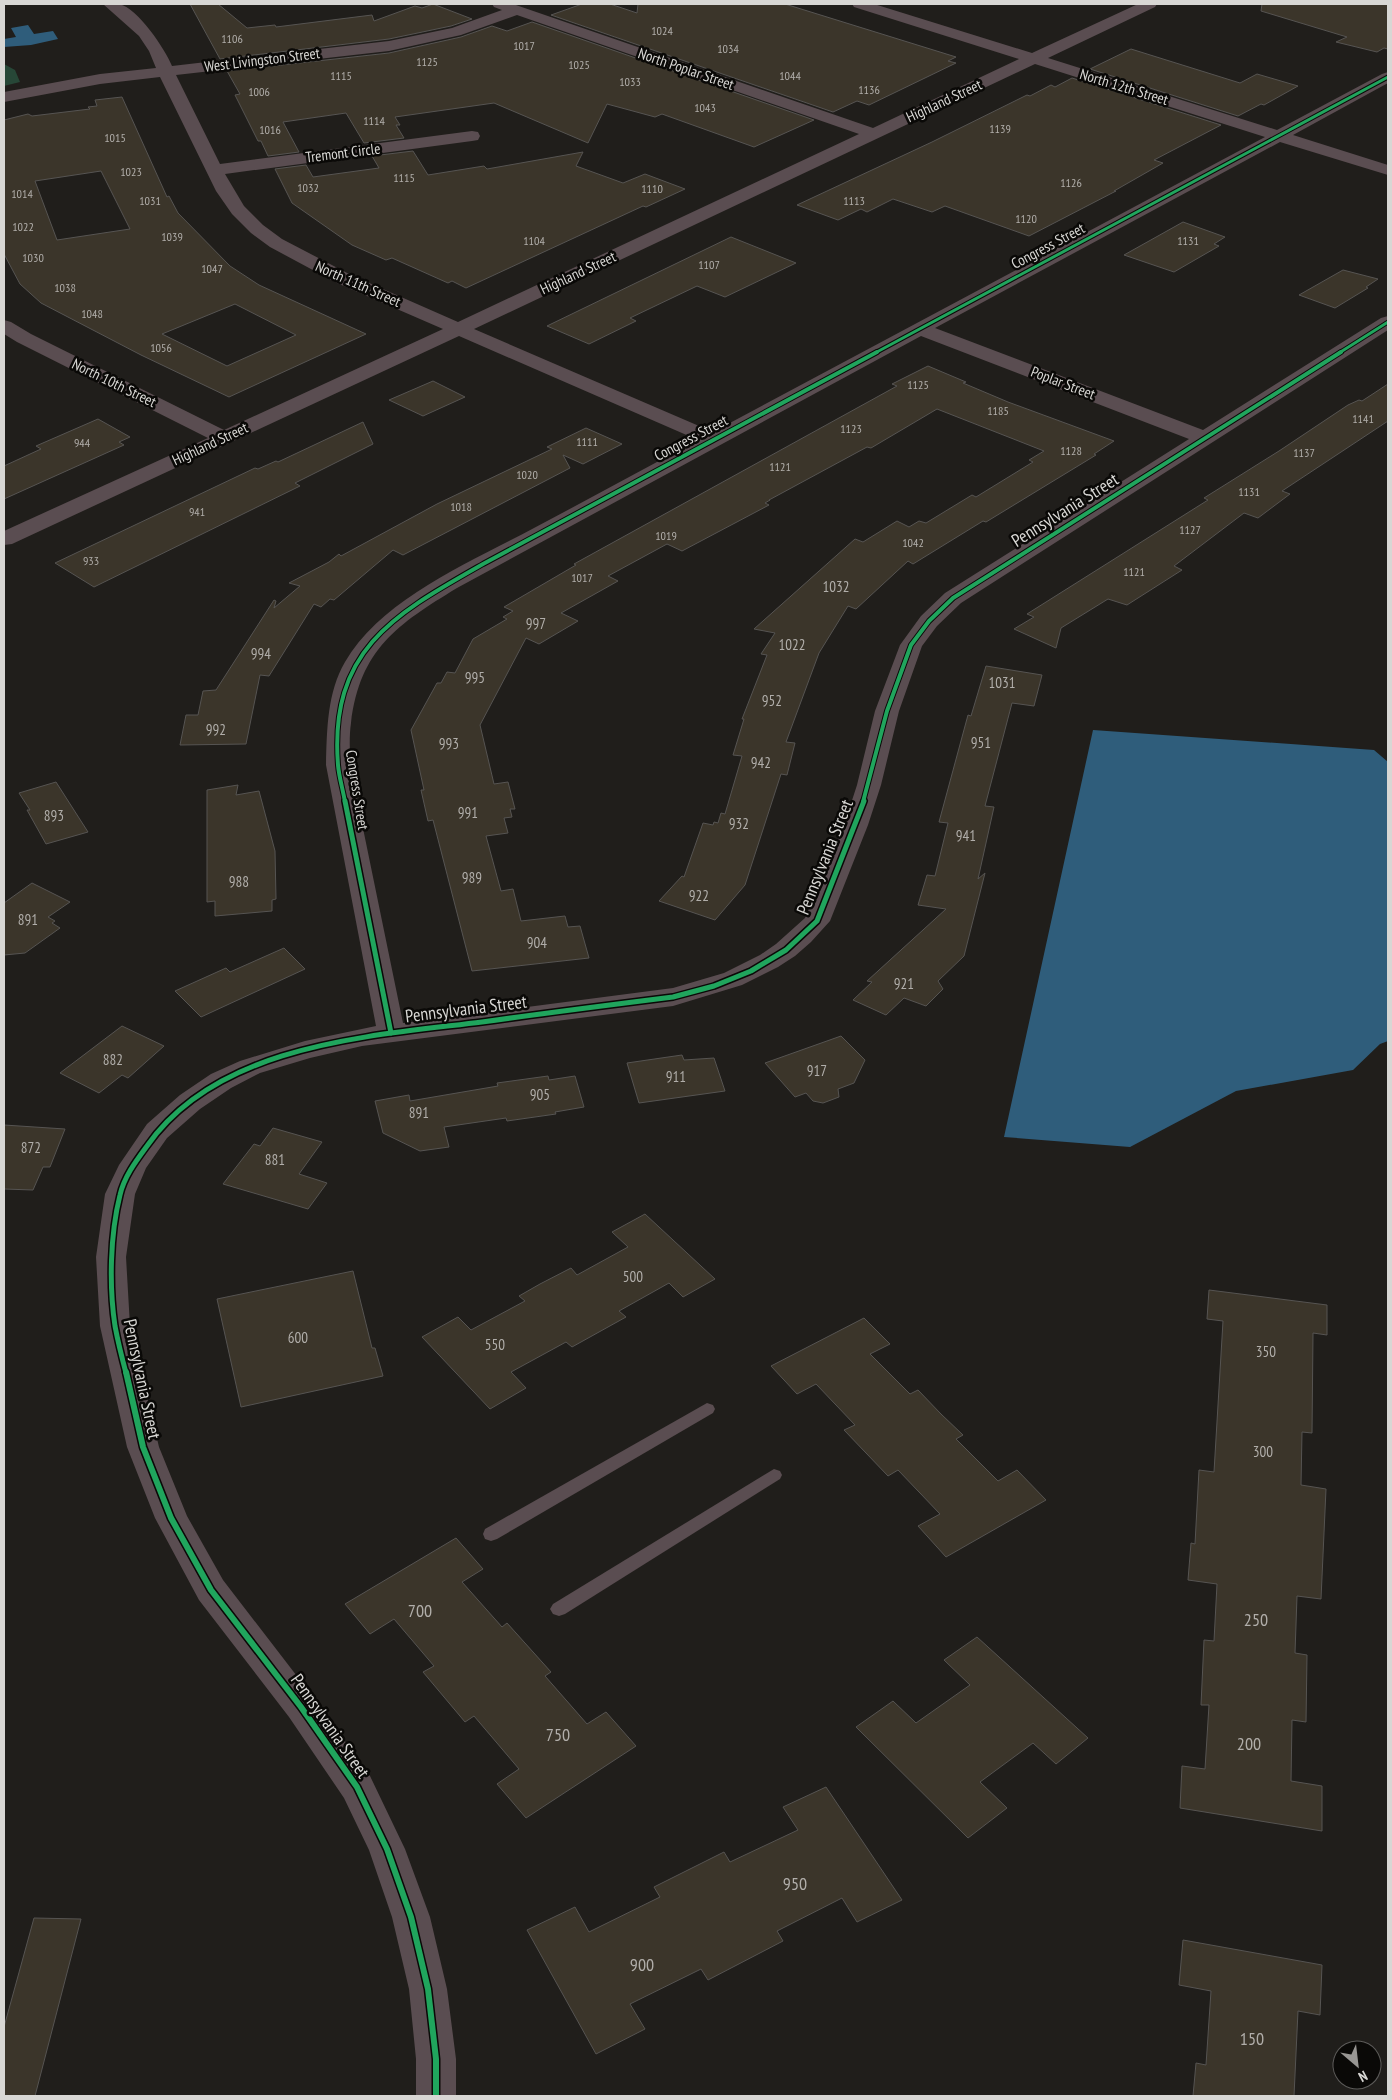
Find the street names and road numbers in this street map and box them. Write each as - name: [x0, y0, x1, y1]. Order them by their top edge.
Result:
- street label: West Livingston Street: [203, 43, 321, 76]
- street label: North Poplar Street: [636, 43, 737, 94]
- street label: North 12th Street: [1078, 64, 1171, 109]
- street label: Highland Street: [903, 75, 985, 126]
- street label: Tremont Circle: [304, 138, 381, 167]
- street label: Congress Street: [1008, 218, 1088, 273]
- street label: Highland Street: [537, 247, 619, 298]
- street label: North 11th Street: [313, 256, 404, 311]
- street label: North 10th Street: [69, 354, 159, 411]
- street label: Poplar Street: [1028, 362, 1098, 403]
- street label: Congress Street: [651, 410, 731, 465]
- street label: Highland Street: [169, 418, 251, 469]
- street label: Pennsylvania Street: [1007, 467, 1123, 552]
- street label: Congress Street: [342, 749, 373, 831]
- street label: Pennsylvania Street: [791, 796, 858, 918]
- street label: Pennsylvania Street: [404, 990, 528, 1027]
- street label: Pennsylvania Street: [119, 1317, 166, 1441]
- street label: Pennsylvania Street: [286, 1669, 375, 1782]

